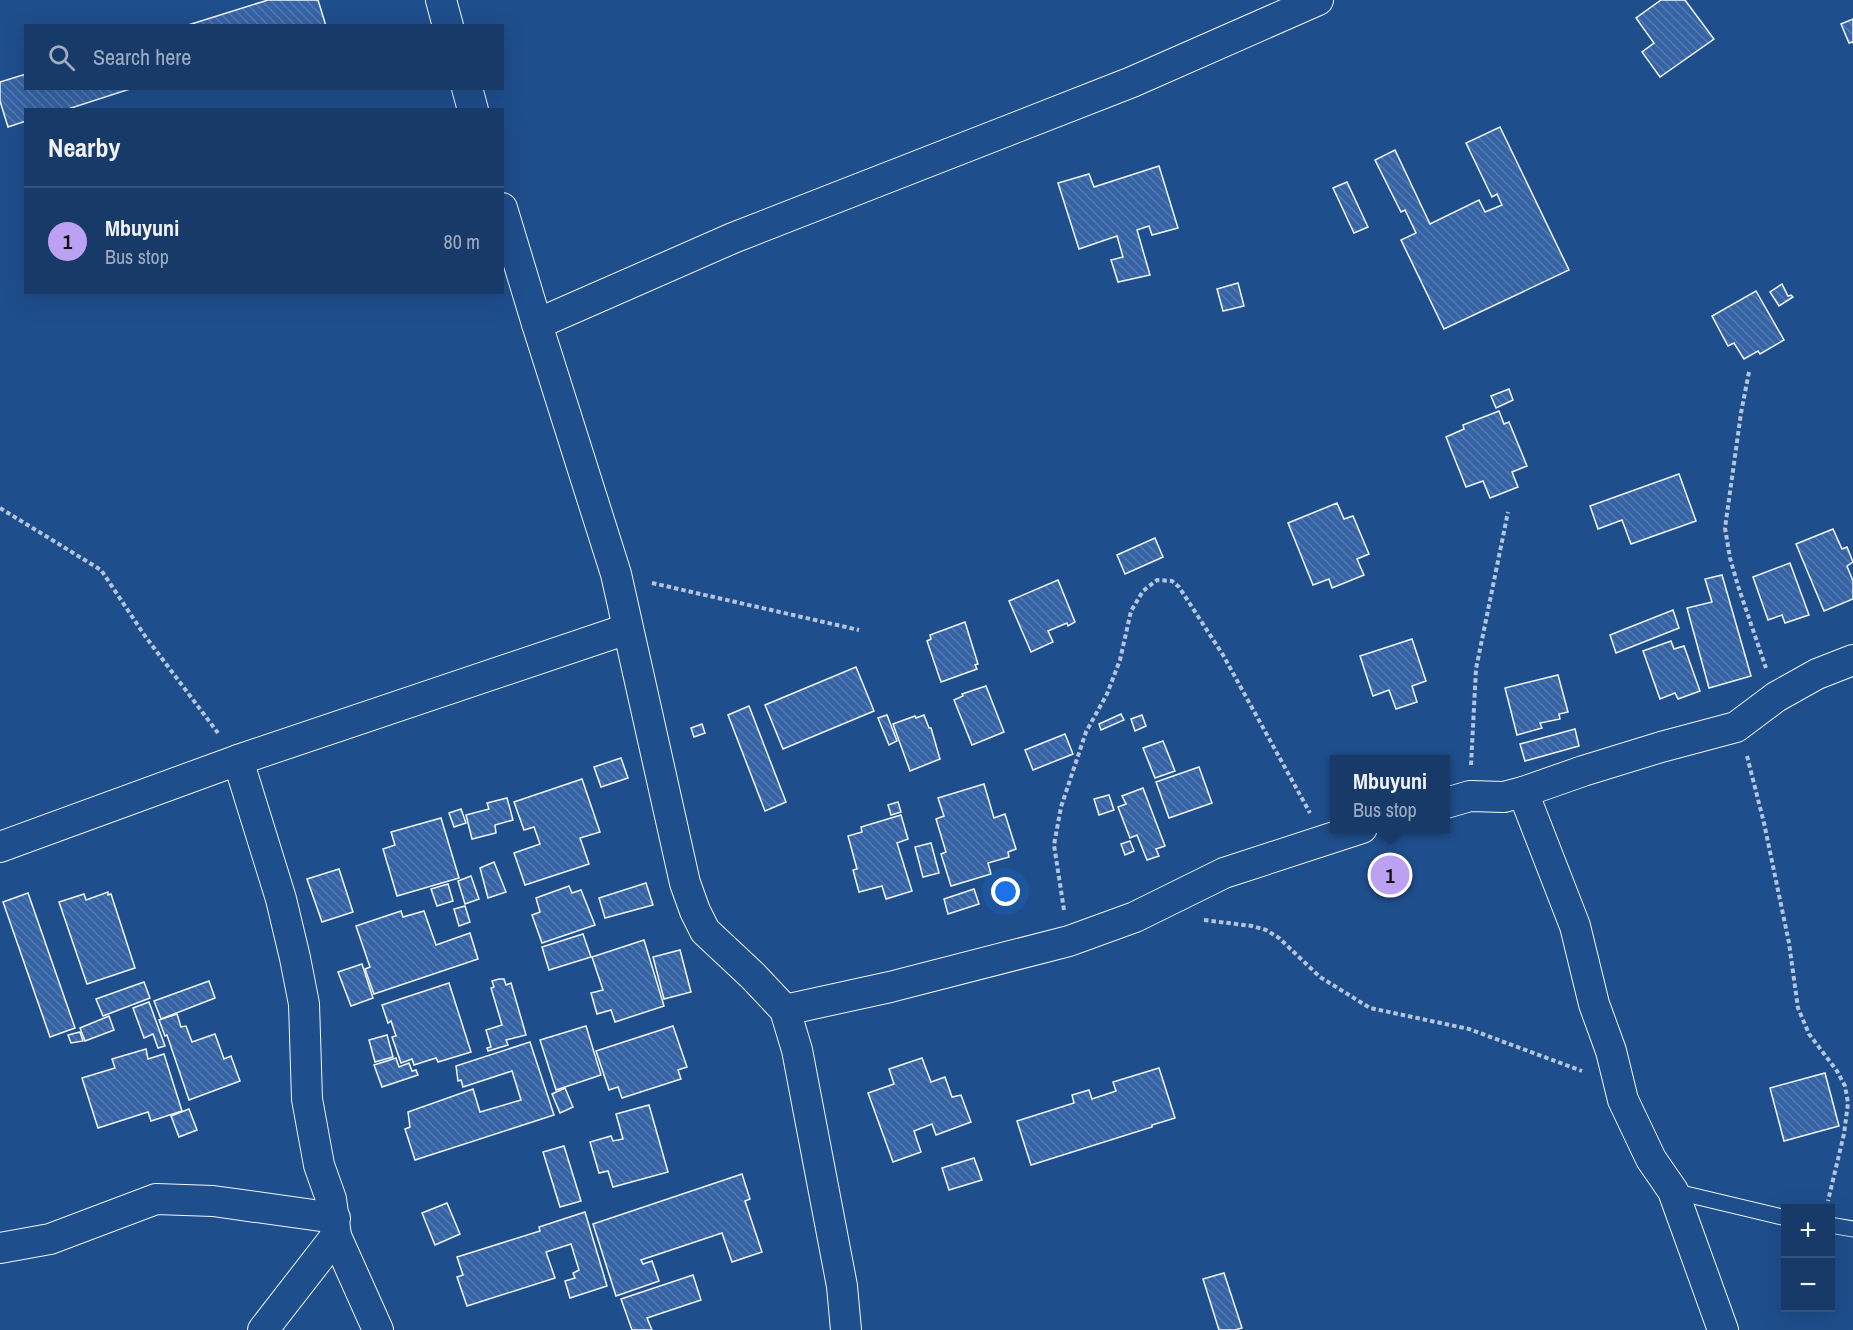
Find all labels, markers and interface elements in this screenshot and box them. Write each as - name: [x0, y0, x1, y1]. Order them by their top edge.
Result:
- search box: [24, 24, 504, 90]
- icon: search: [45, 41, 78, 74]
- text: Search here: [93, 42, 191, 72]
- text: Nearby: [48, 130, 120, 165]
- text: Mbuyuni: [105, 213, 179, 243]
- text: 1: [63, 228, 72, 255]
- text: 80 m: [444, 228, 480, 255]
- text: Bus stop: [105, 243, 169, 270]
- popup: [1330, 755, 1450, 833]
- text: Mbuyuni: [1353, 766, 1427, 796]
- text: Bus stop: [1353, 796, 1417, 823]
- pin: 1: [1370, 852, 1410, 898]
- your location: [991, 877, 1020, 906]
- map controls: [1781, 1204, 1835, 1312]
- button: +: [1781, 1204, 1835, 1258]
- button: −: [1781, 1258, 1835, 1312]

